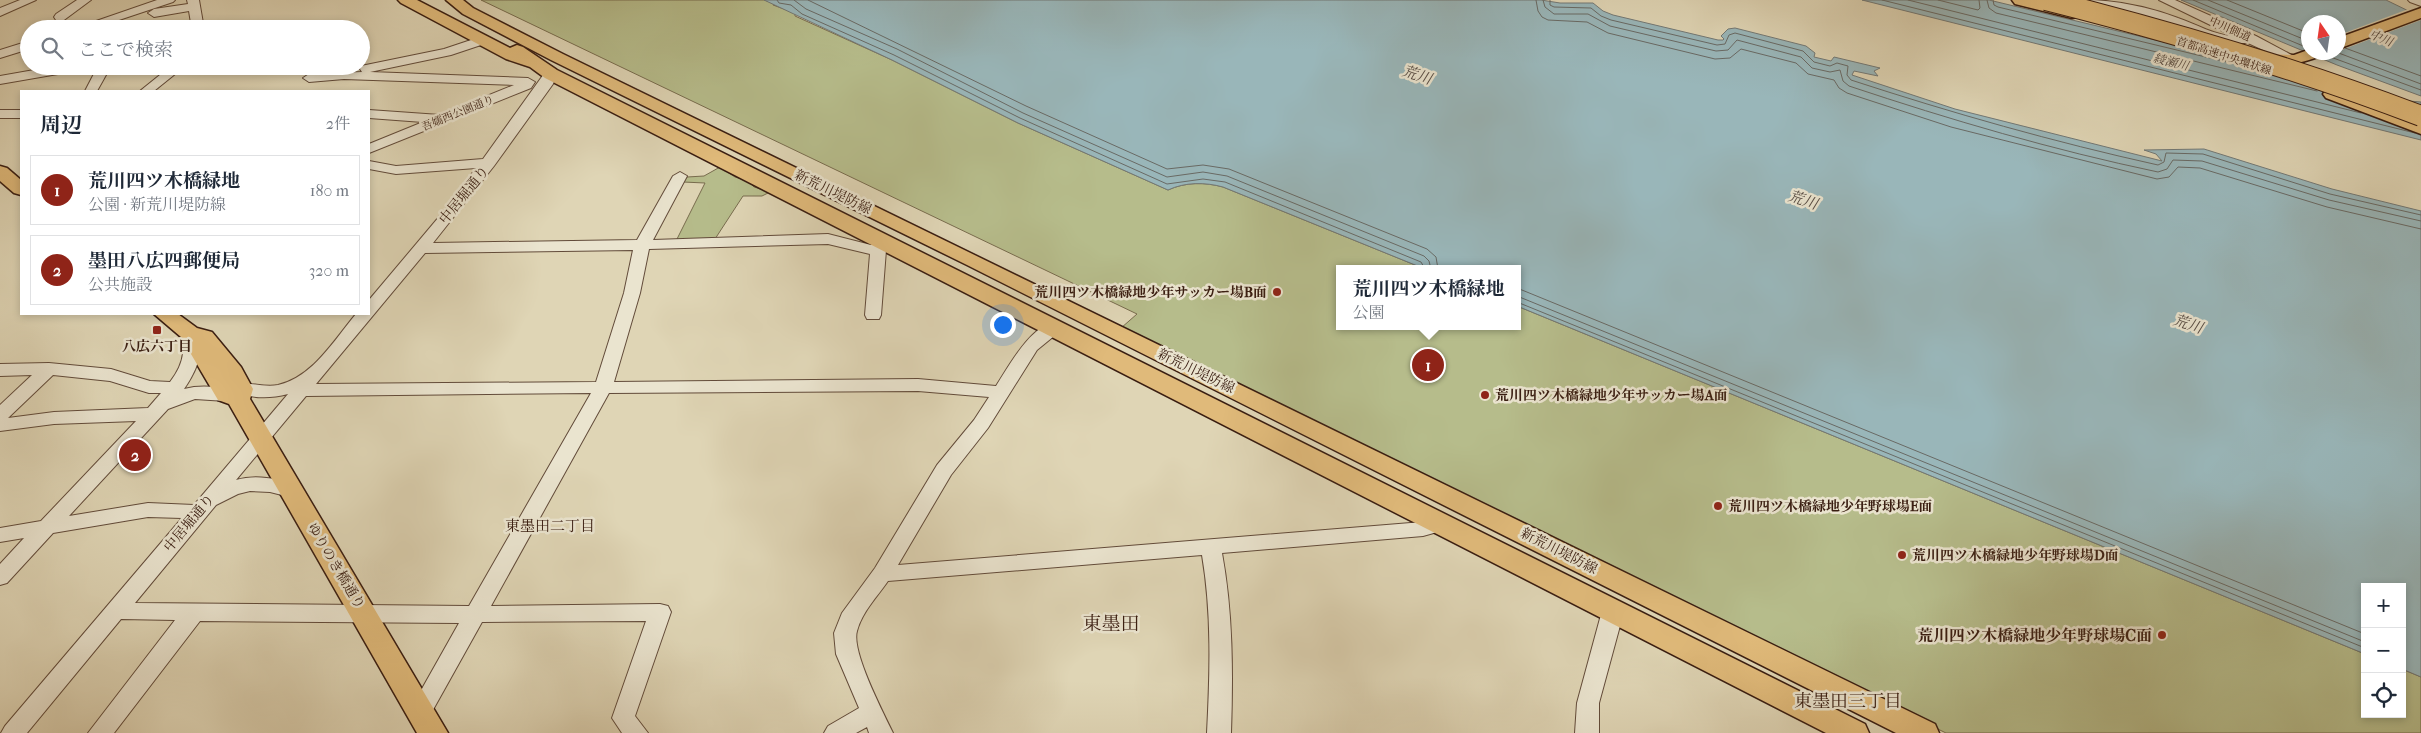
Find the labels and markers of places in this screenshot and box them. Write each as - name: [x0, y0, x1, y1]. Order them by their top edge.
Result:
- place label: 荒川四ツ木橋緑地少年サッカー場B面: [1034, 284, 1267, 301]
- marker: 荒川四ツ木橋緑地少年サッカー場B面: [1271, 286, 1283, 298]
- marker: 八広六丁目: [151, 324, 163, 336]
- place label: 八広六丁目: [122, 338, 192, 355]
- pin: 1: [1412, 346, 1444, 384]
- place label: 荒川四ツ木橋緑地少年サッカー場A面: [1495, 387, 1728, 404]
- marker: 荒川四ツ木橋緑地少年サッカー場A面: [1479, 389, 1491, 401]
- pin: 2: [119, 436, 151, 474]
- place label: 荒川四ツ木橋緑地少年野球場E面: [1728, 498, 1933, 515]
- marker: 荒川四ツ木橋緑地少年野球場E面: [1712, 500, 1724, 512]
- place label: 荒川四ツ木橋緑地少年野球場D面: [1912, 547, 2119, 564]
- marker: 荒川四ツ木橋緑地少年野球場D面: [1896, 549, 1908, 561]
- place label: 荒川四ツ木橋緑地少年野球場C面: [1917, 626, 2152, 645]
- marker: 荒川四ツ木橋緑地少年野球場C面: [2156, 629, 2168, 641]

